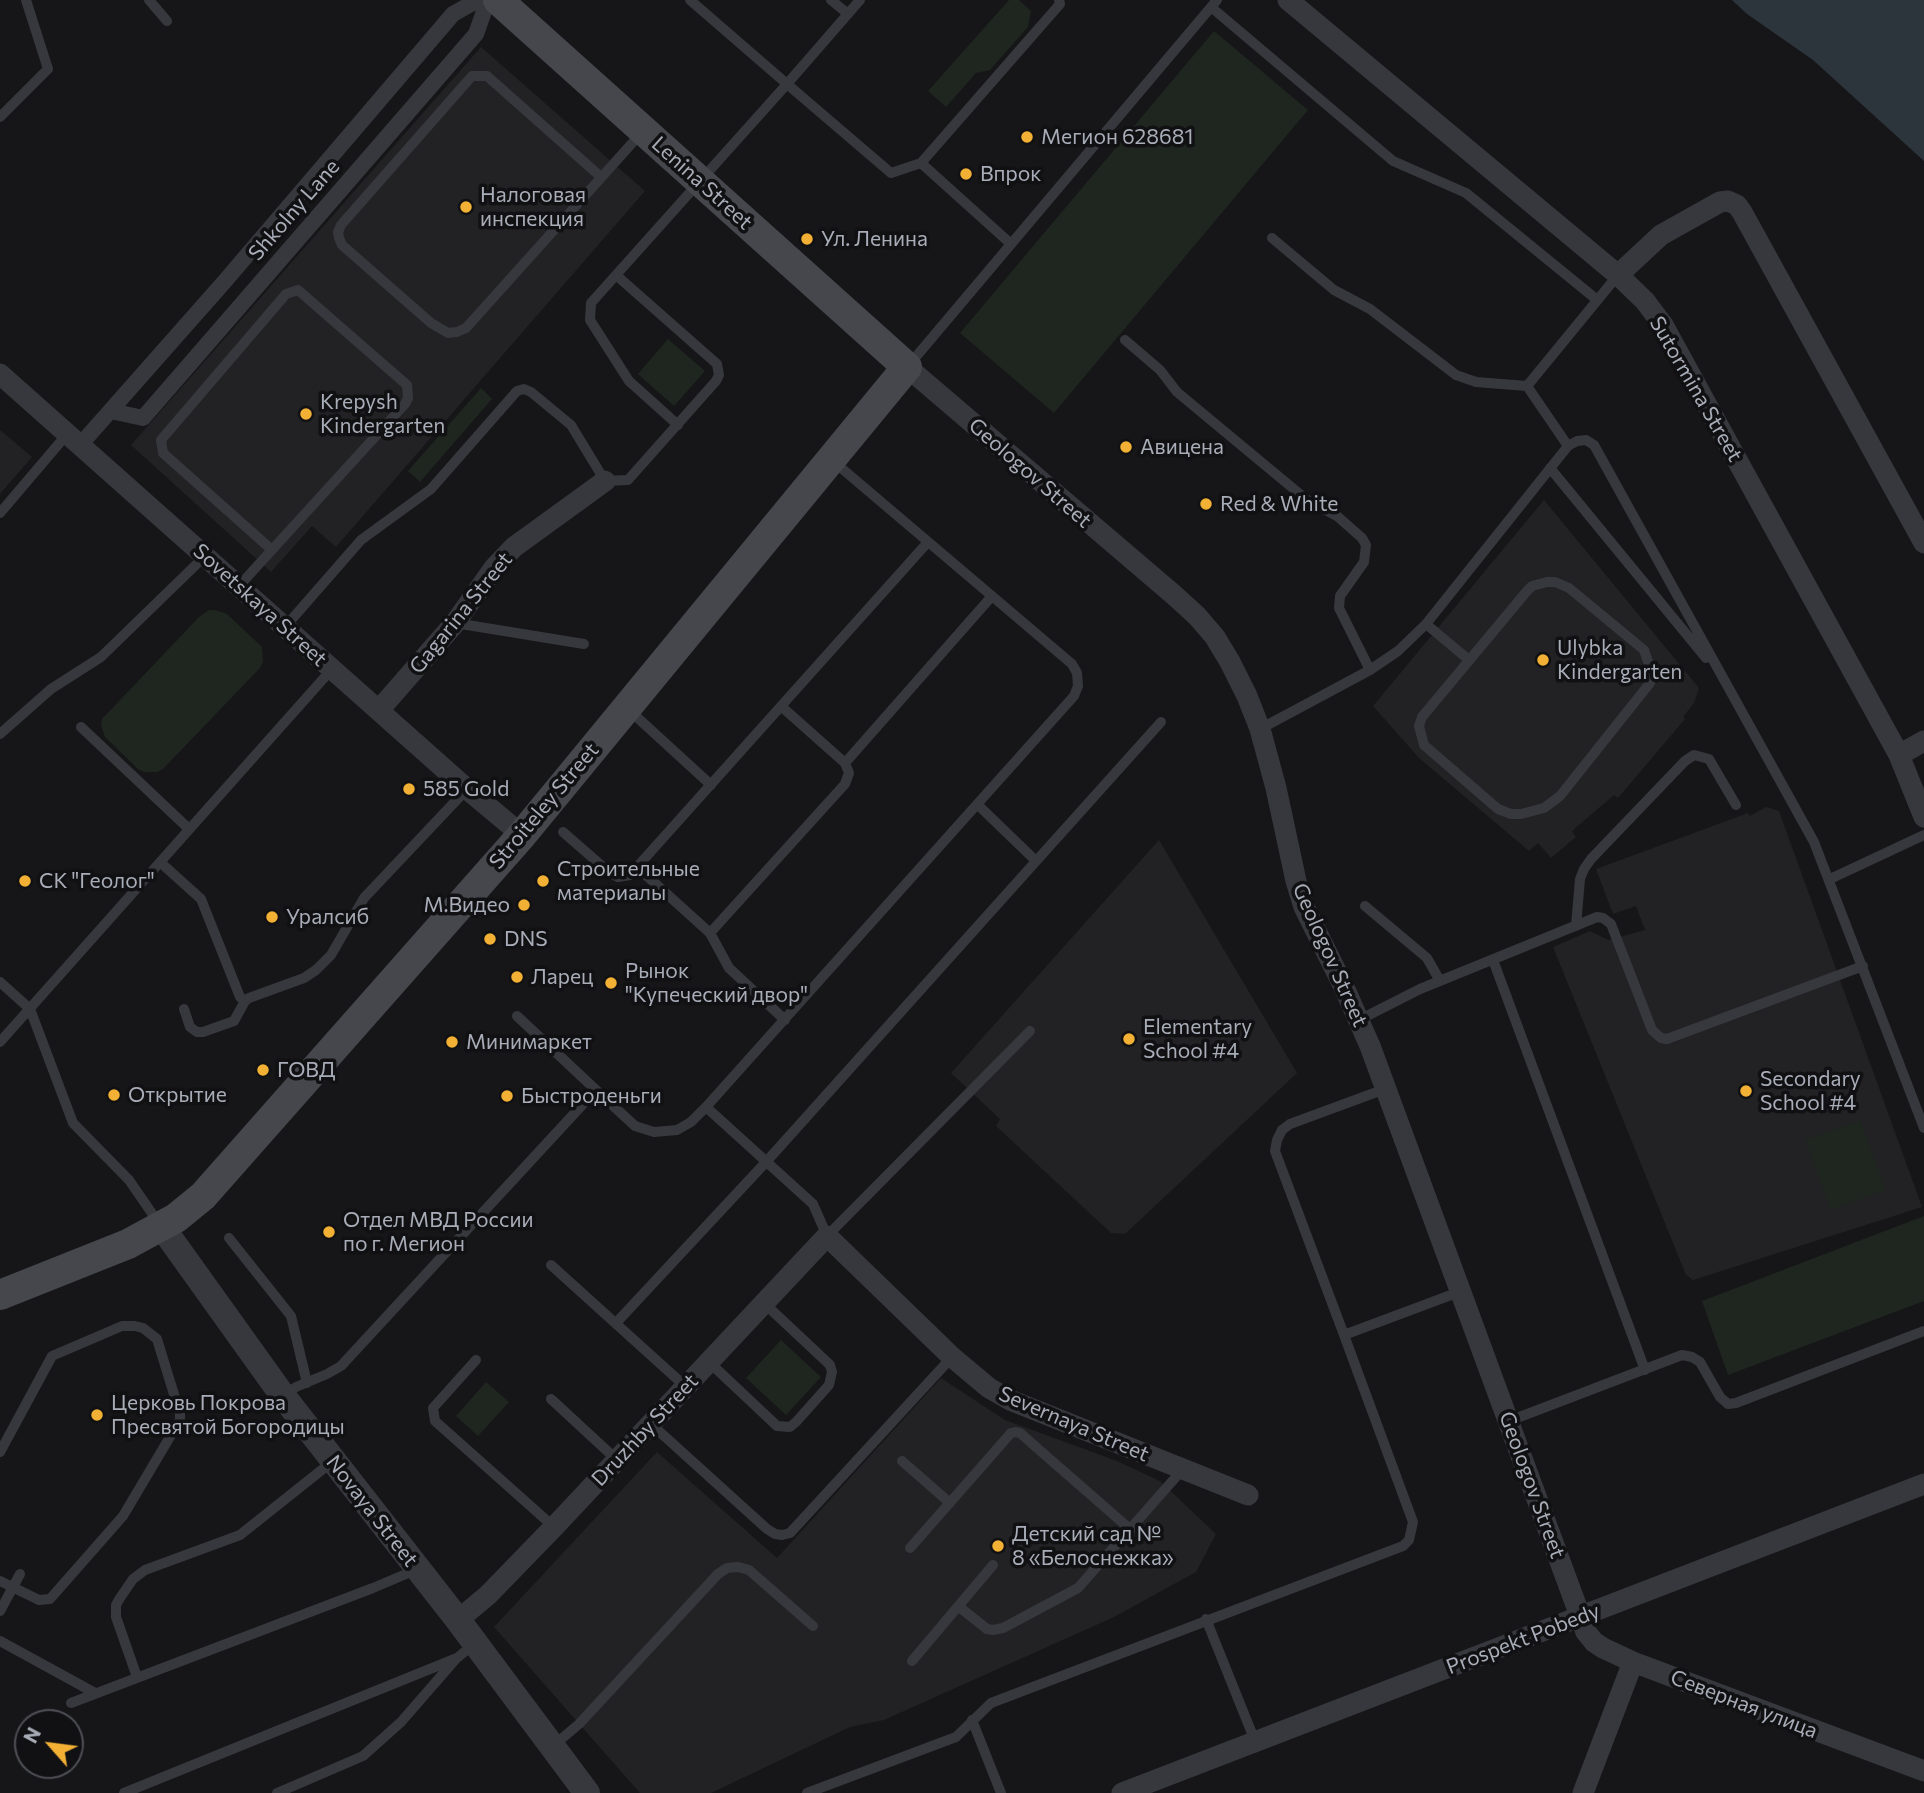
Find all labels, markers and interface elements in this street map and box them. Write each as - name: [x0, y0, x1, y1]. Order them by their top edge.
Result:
- place label: Мегион 628681: [1041, 124, 1193, 150]
- marker: Мегион 628681: [1019, 129, 1035, 145]
- street label: Lenina Street: [646, 131, 758, 235]
- street label: Shkolny Lane: [243, 154, 345, 266]
- place label: Впрок: [980, 161, 1042, 187]
- marker: Впрок: [958, 166, 974, 182]
- place label: Налоговая инспекция: [480, 182, 586, 232]
- marker: Налоговая инспекция: [458, 199, 474, 215]
- place label: Ул. Ленина: [821, 226, 928, 252]
- marker: Ул. Ленина: [799, 231, 815, 247]
- street label: Sutormina Street: [1644, 312, 1748, 466]
- place label: Krepysh Kindergarten: [320, 389, 445, 439]
- marker: Krepysh Kindergarten: [298, 406, 314, 422]
- street label: Geologov Street: [963, 413, 1097, 533]
- place label: Авицена: [1140, 434, 1224, 460]
- marker: Авицена: [1118, 439, 1134, 455]
- place label: Red & White: [1220, 491, 1338, 517]
- marker: Red & White: [1198, 496, 1214, 512]
- street label: Sovetskaya Street: [188, 538, 332, 672]
- street label: Gagarina Street: [404, 547, 518, 679]
- place label: Ulybka Kindergarten: [1557, 635, 1682, 685]
- marker: Ulybka Kindergarten: [1535, 652, 1551, 668]
- street label: Stroiteley Street: [484, 738, 604, 874]
- place label: 585 Gold: [423, 776, 509, 802]
- marker: 585 Gold: [401, 781, 417, 797]
- place label: Строительные материалы: [557, 856, 700, 906]
- place label: СК "Геолог": [39, 868, 155, 894]
- marker: СК "Геолог": [17, 873, 33, 889]
- marker: Строительные материалы: [535, 873, 551, 889]
- street label: Geologov Street: [1287, 879, 1373, 1031]
- place label: М.Видео: [423, 892, 510, 918]
- marker: М.Видео: [516, 897, 532, 913]
- place label: Уралсиб: [286, 904, 369, 930]
- marker: Уралсиб: [264, 909, 280, 925]
- place label: DNS: [504, 926, 548, 952]
- marker: DNS: [482, 931, 498, 947]
- place label: Рынок "Купеческий двор": [625, 958, 808, 1008]
- place label: Ларец: [531, 964, 593, 990]
- marker: Ларец: [509, 969, 525, 985]
- marker: Рынок "Купеческий двор": [603, 975, 619, 991]
- place label: Elementary School #4: [1143, 1014, 1252, 1064]
- place label: Минимаркет: [466, 1029, 592, 1055]
- marker: Elementary School #4: [1121, 1031, 1137, 1047]
- marker: Минимаркет: [444, 1034, 460, 1050]
- place label: ГОВД: [277, 1057, 335, 1083]
- marker: ГОВД: [255, 1062, 271, 1078]
- place label: Secondary School #4: [1760, 1066, 1861, 1116]
- place label: Открытие: [128, 1082, 227, 1108]
- place label: Быстроденьги: [521, 1083, 662, 1109]
- marker: Secondary School #4: [1738, 1083, 1754, 1099]
- marker: Открытие: [106, 1087, 122, 1103]
- marker: Быстроденьги: [499, 1088, 515, 1104]
- place label: Отдел МВД России по г. Мегион: [343, 1207, 533, 1257]
- marker: Отдел МВД России по г. Мегион: [321, 1224, 337, 1240]
- street label: Druzhby Street: [587, 1369, 703, 1491]
- street label: Severnaya Street: [995, 1381, 1153, 1467]
- place label: Церковь Покрова Пресвятой Богородицы: [111, 1390, 345, 1440]
- marker: Церковь Покрова Пресвятой Богородицы: [89, 1407, 105, 1423]
- street label: Geologov Street: [1494, 1408, 1570, 1562]
- street label: Novaya Street: [321, 1450, 423, 1572]
- place label: Детский сад № 8 «Белоснежка»: [1012, 1521, 1174, 1571]
- marker: Детский сад № 8 «Белоснежка»: [990, 1538, 1006, 1554]
- street label: Prospekt Pobedy: [1443, 1598, 1603, 1680]
- street label: Северная улица: [1667, 1664, 1821, 1744]
- north arrow: [14, 1709, 84, 1779]
- text: N: [18, 1723, 45, 1747]

